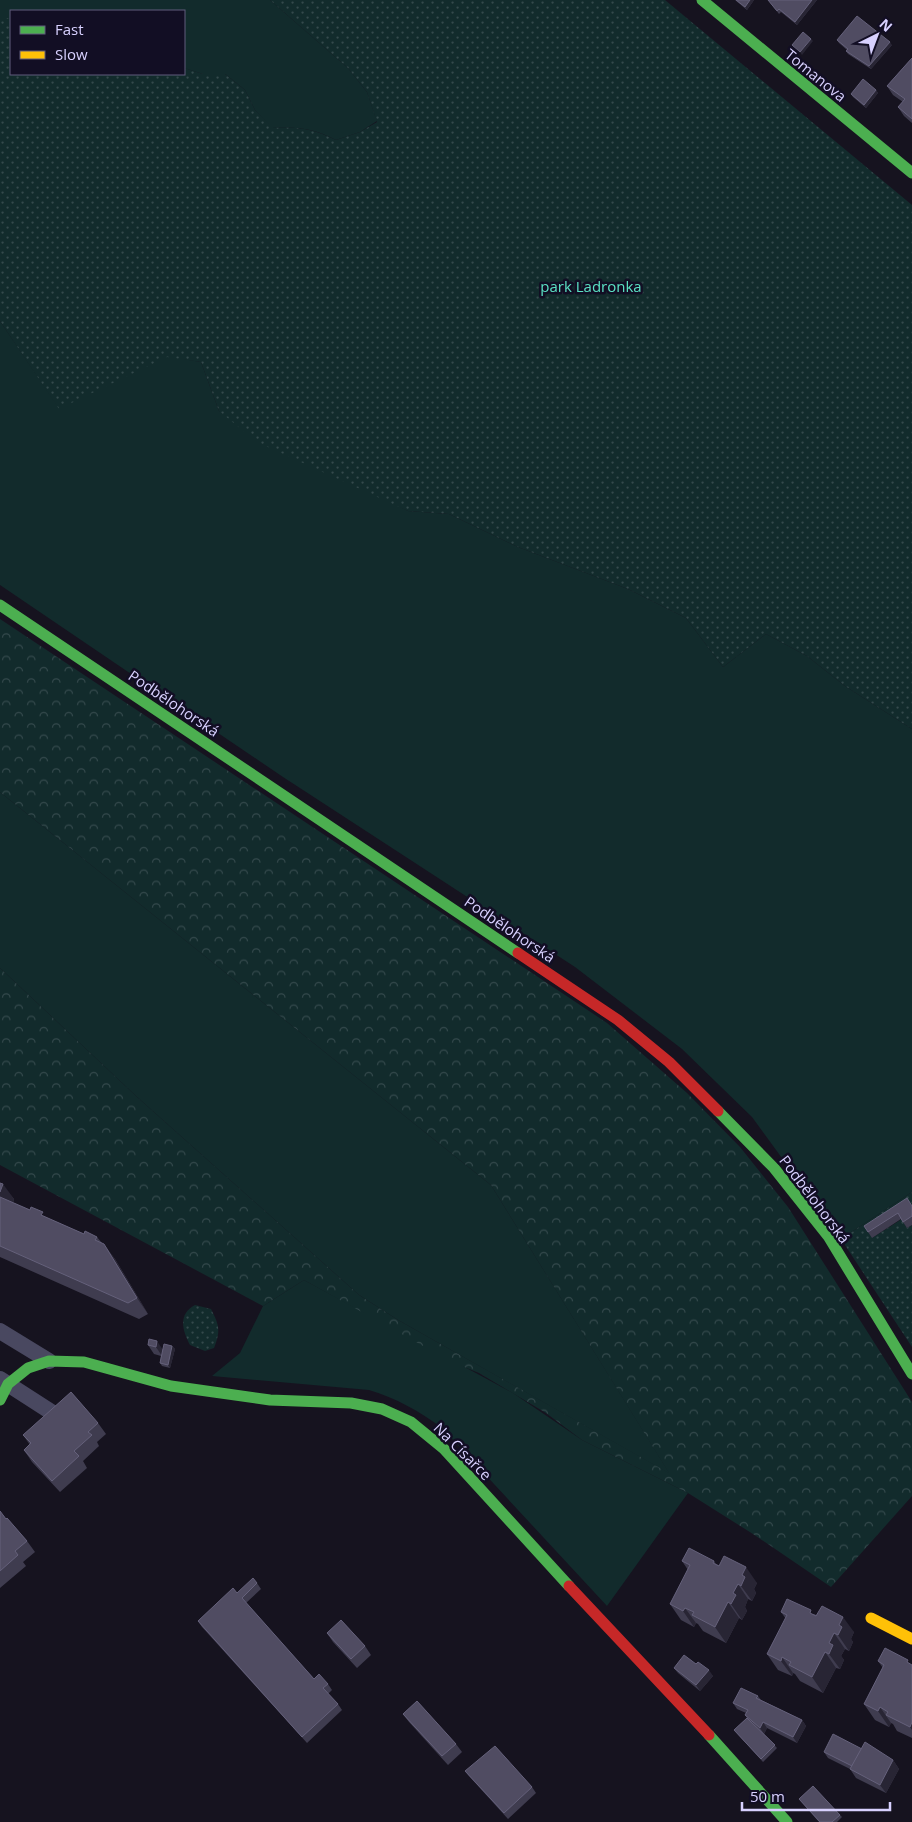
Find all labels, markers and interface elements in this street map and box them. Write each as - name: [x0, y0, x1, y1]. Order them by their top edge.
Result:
- legend: [10, 10, 185, 75]
- north arrow: [852, 10, 902, 60]
- text: N: [875, 14, 897, 36]
- text: Fast: [55, 19, 84, 39]
- text: Slow: [55, 44, 88, 64]
- street label: Tomanova: [781, 44, 851, 106]
- park label: park Ladronka: [540, 276, 642, 296]
- street label: Podbělohorská: [125, 665, 223, 741]
- street label: Podbělohorská: [461, 891, 559, 967]
- street label: Podbělohorská: [775, 1151, 855, 1247]
- street label: Na Císařce: [430, 1418, 496, 1484]
- scale bar: [742, 1780, 890, 1812]
- text: 50 m: [750, 1786, 785, 1806]

